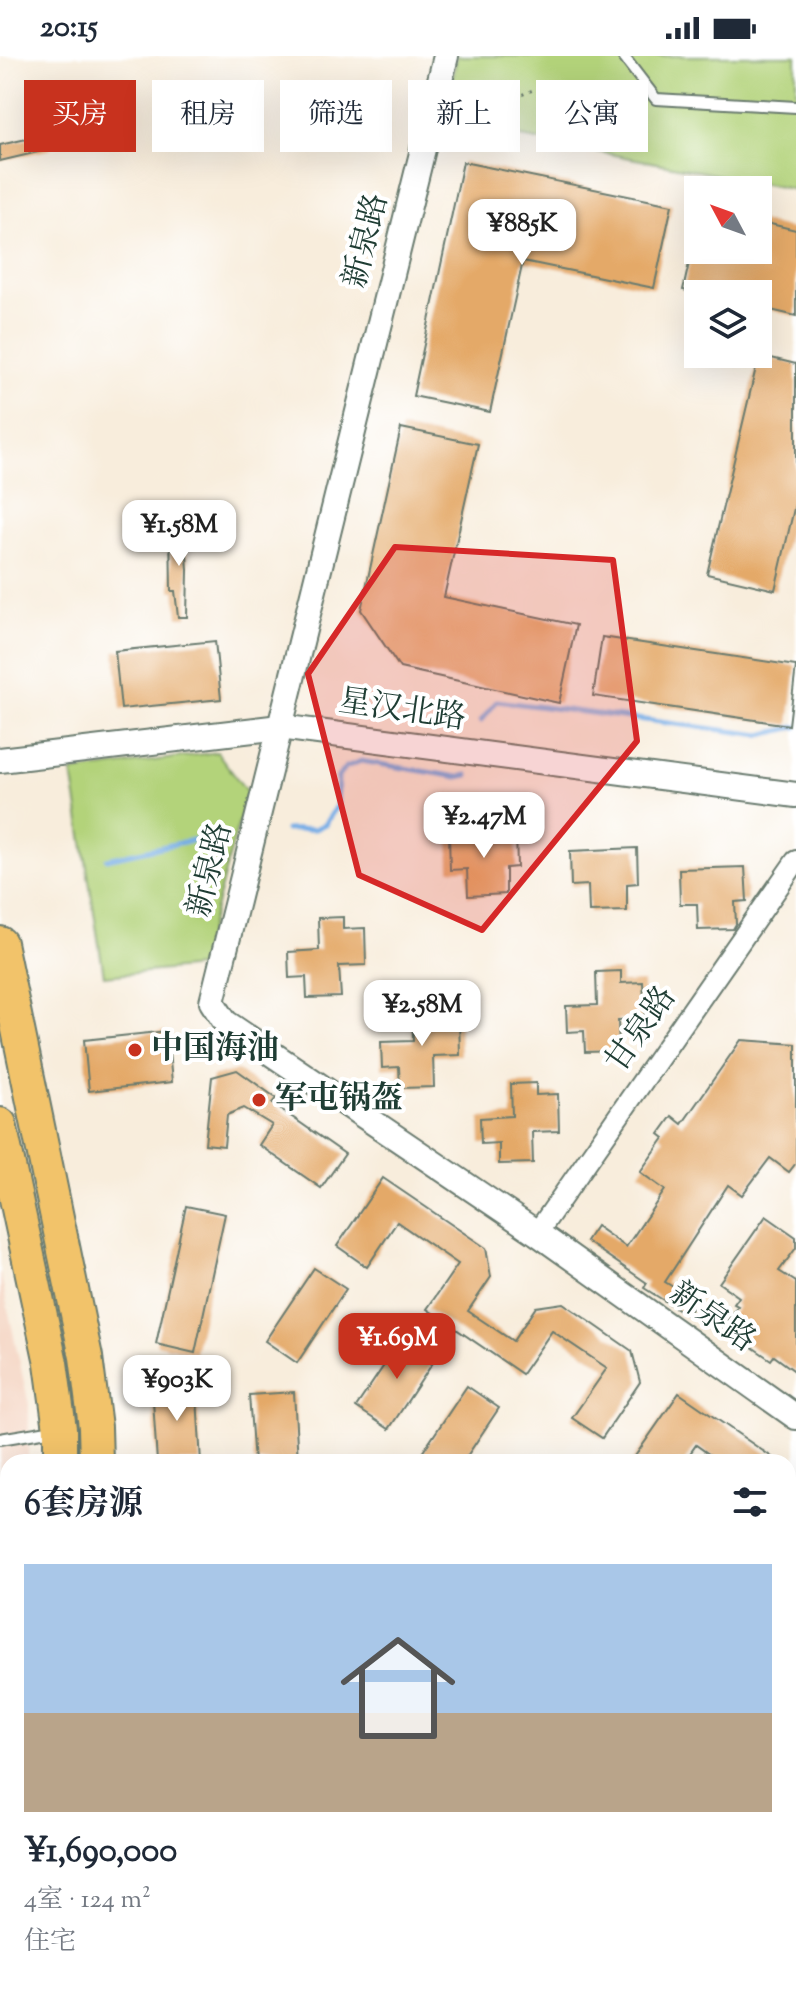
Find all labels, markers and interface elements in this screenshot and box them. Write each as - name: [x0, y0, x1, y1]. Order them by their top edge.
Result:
- text: 20:15: [40, 7, 98, 50]
- chip: 买房: [24, 80, 136, 152]
- chip: 租房: [152, 80, 264, 152]
- chip: 筛选: [280, 80, 392, 152]
- chip: 新上: [408, 80, 520, 152]
- chip: 公寓: [536, 80, 648, 152]
- north arrow: [684, 176, 772, 264]
- map controls: [684, 176, 772, 368]
- street label: 新泉路: [333, 189, 401, 293]
- pin: ¥885K: [466, 199, 578, 267]
- text: ¥885K: [486, 206, 558, 243]
- button: layers: [684, 280, 772, 368]
- pin: ¥1.58M: [114, 500, 244, 568]
- text: ¥1.58M: [140, 507, 218, 544]
- street label: 星汉北路: [335, 679, 469, 743]
- pin: ¥2.47M: [419, 792, 549, 860]
- text: ¥2.47M: [442, 799, 526, 836]
- street label: 新泉路: [177, 818, 245, 922]
- street label: 甘泉路: [596, 977, 688, 1083]
- pin: ¥2.58M: [357, 980, 487, 1048]
- text: ¥2.58M: [382, 987, 462, 1024]
- place label: 中国海油: [151, 1027, 279, 1073]
- marker: 中国海油: [126, 1041, 144, 1059]
- place label: 军屯锅盔: [275, 1077, 403, 1123]
- marker: 军屯锅盔: [250, 1091, 268, 1109]
- street label: 新泉路: [659, 1272, 765, 1364]
- pin: ¥1.69M: [332, 1313, 462, 1381]
- text: ¥1.69M: [356, 1320, 438, 1357]
- pin: ¥903K: [121, 1355, 233, 1423]
- text: ¥903K: [141, 1362, 213, 1399]
- icon: filters: [728, 1480, 772, 1524]
- text: 6套房源: [24, 1481, 143, 1530]
- icon: home: [326, 1616, 470, 1760]
- text: ¥1,690,000: [24, 1828, 177, 1877]
- text: 4室 · 124 m²: [24, 1882, 151, 1919]
- text: 住宅: [24, 1924, 76, 1961]

